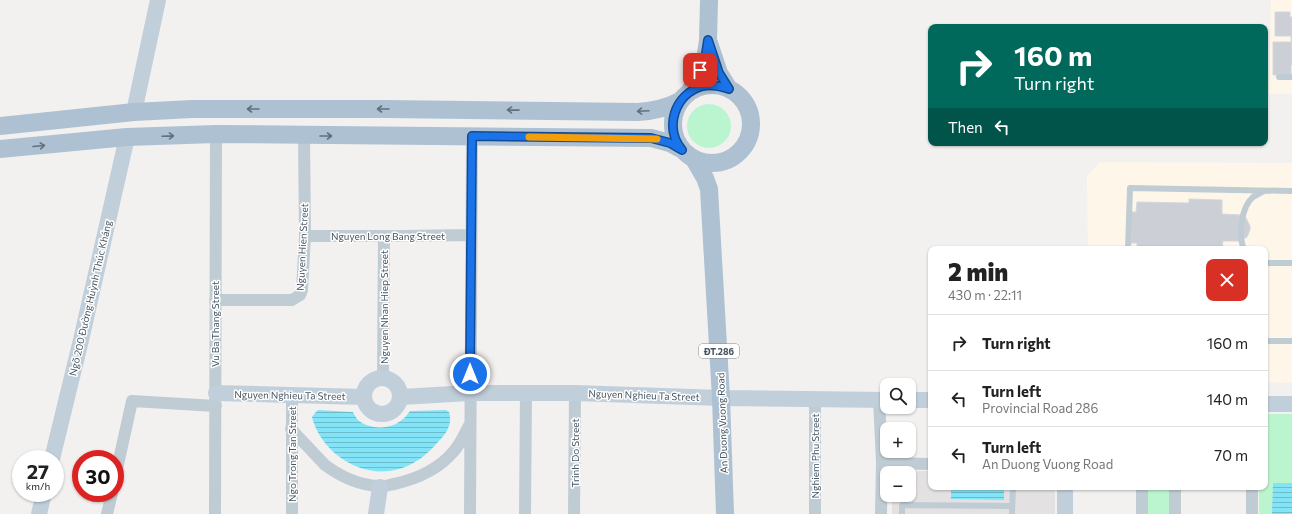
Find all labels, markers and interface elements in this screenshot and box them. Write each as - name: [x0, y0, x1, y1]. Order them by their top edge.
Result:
- text: 160 m: [1014, 38, 1092, 72]
- icon: right: [948, 40, 1000, 92]
- pin: [683, 53, 717, 87]
- icon: arrive: [689, 59, 711, 81]
- text: Turn right: [1014, 72, 1094, 94]
- one-way arrow: [247, 105, 260, 113]
- one-way arrow: [377, 105, 390, 113]
- one-way arrow: [507, 106, 520, 114]
- one-way arrow: [637, 107, 650, 115]
- icon: left: [991, 116, 1013, 138]
- text: Then: [948, 118, 983, 136]
- one-way arrow: [161, 132, 174, 140]
- one-way arrow: [319, 132, 332, 139]
- one-way arrow: [32, 142, 45, 149]
- street label: Nguyen Hien Street: [294, 203, 310, 291]
- street label: Ngõ 200 Đường Huỳnh Thúc Kháng: [66, 218, 114, 377]
- street label: Nguyen Long Bang Street: [331, 230, 445, 242]
- street label: Nguyen Nhan Hiep Street: [378, 250, 390, 364]
- text: 2 min: [948, 257, 1008, 286]
- button: close: [1206, 259, 1248, 301]
- street label: Vu Ba Thang Street: [209, 281, 221, 367]
- text: 430 m · 22:11: [948, 287, 1022, 303]
- icon: right: [948, 332, 970, 354]
- text: Turn right: [982, 334, 1051, 352]
- text: 160 m: [1207, 334, 1248, 352]
- road number: ĐT.286: [699, 344, 739, 358]
- position arrow: [449, 353, 491, 395]
- street label: An Duong Vuong Road: [714, 372, 730, 474]
- map controls: [880, 378, 916, 502]
- button: search: [880, 378, 916, 414]
- text: Turn left: [982, 382, 1041, 400]
- street label: Nguyen Nghieu Ta Street: [588, 387, 700, 403]
- street label: Nguyen Nghieu Ta Street: [234, 388, 346, 402]
- icon: left: [948, 388, 970, 410]
- text: 140 m: [1207, 390, 1248, 408]
- text: Provincial Road 286: [982, 400, 1098, 416]
- street label: Ngo Trong Tan Street: [286, 406, 298, 502]
- street label: Nghiem Phu Street: [809, 414, 821, 498]
- street label: Trinh Do Street: [569, 418, 581, 488]
- button: +: [880, 422, 916, 458]
- text: Turn left: [982, 438, 1041, 456]
- icon: left: [948, 444, 970, 466]
- text: 70 m: [1214, 446, 1248, 464]
- speed limit sign: 30: [72, 450, 124, 502]
- text: An Duong Vuong Road: [982, 456, 1113, 472]
- text: 27: [27, 459, 49, 483]
- button: −: [880, 466, 916, 502]
- text: km/h: [26, 480, 50, 492]

